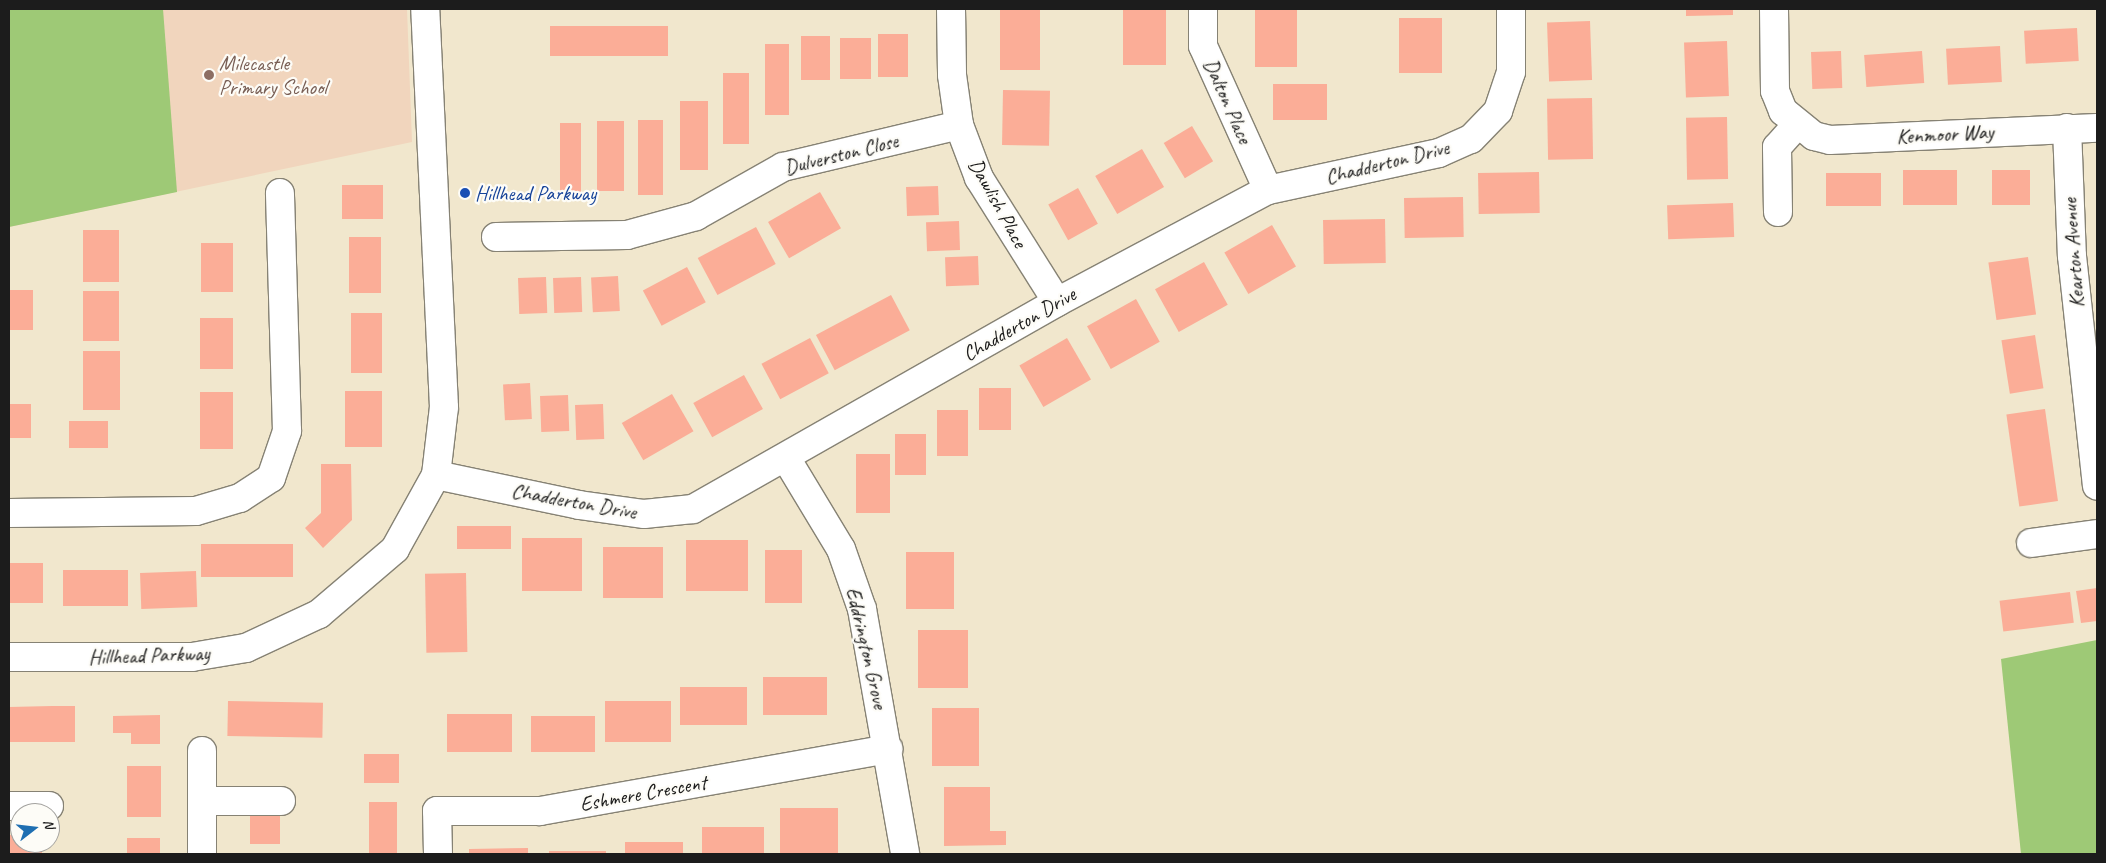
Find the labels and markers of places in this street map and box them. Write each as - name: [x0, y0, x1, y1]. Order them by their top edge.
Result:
- place label: Milecastle Primary School: [219, 50, 327, 100]
- marker: Milecastle Primary School: [203, 69, 215, 81]
- place label: Hillhead Parkway: [475, 180, 596, 206]
- marker: Hillhead Parkway: [459, 187, 471, 199]

